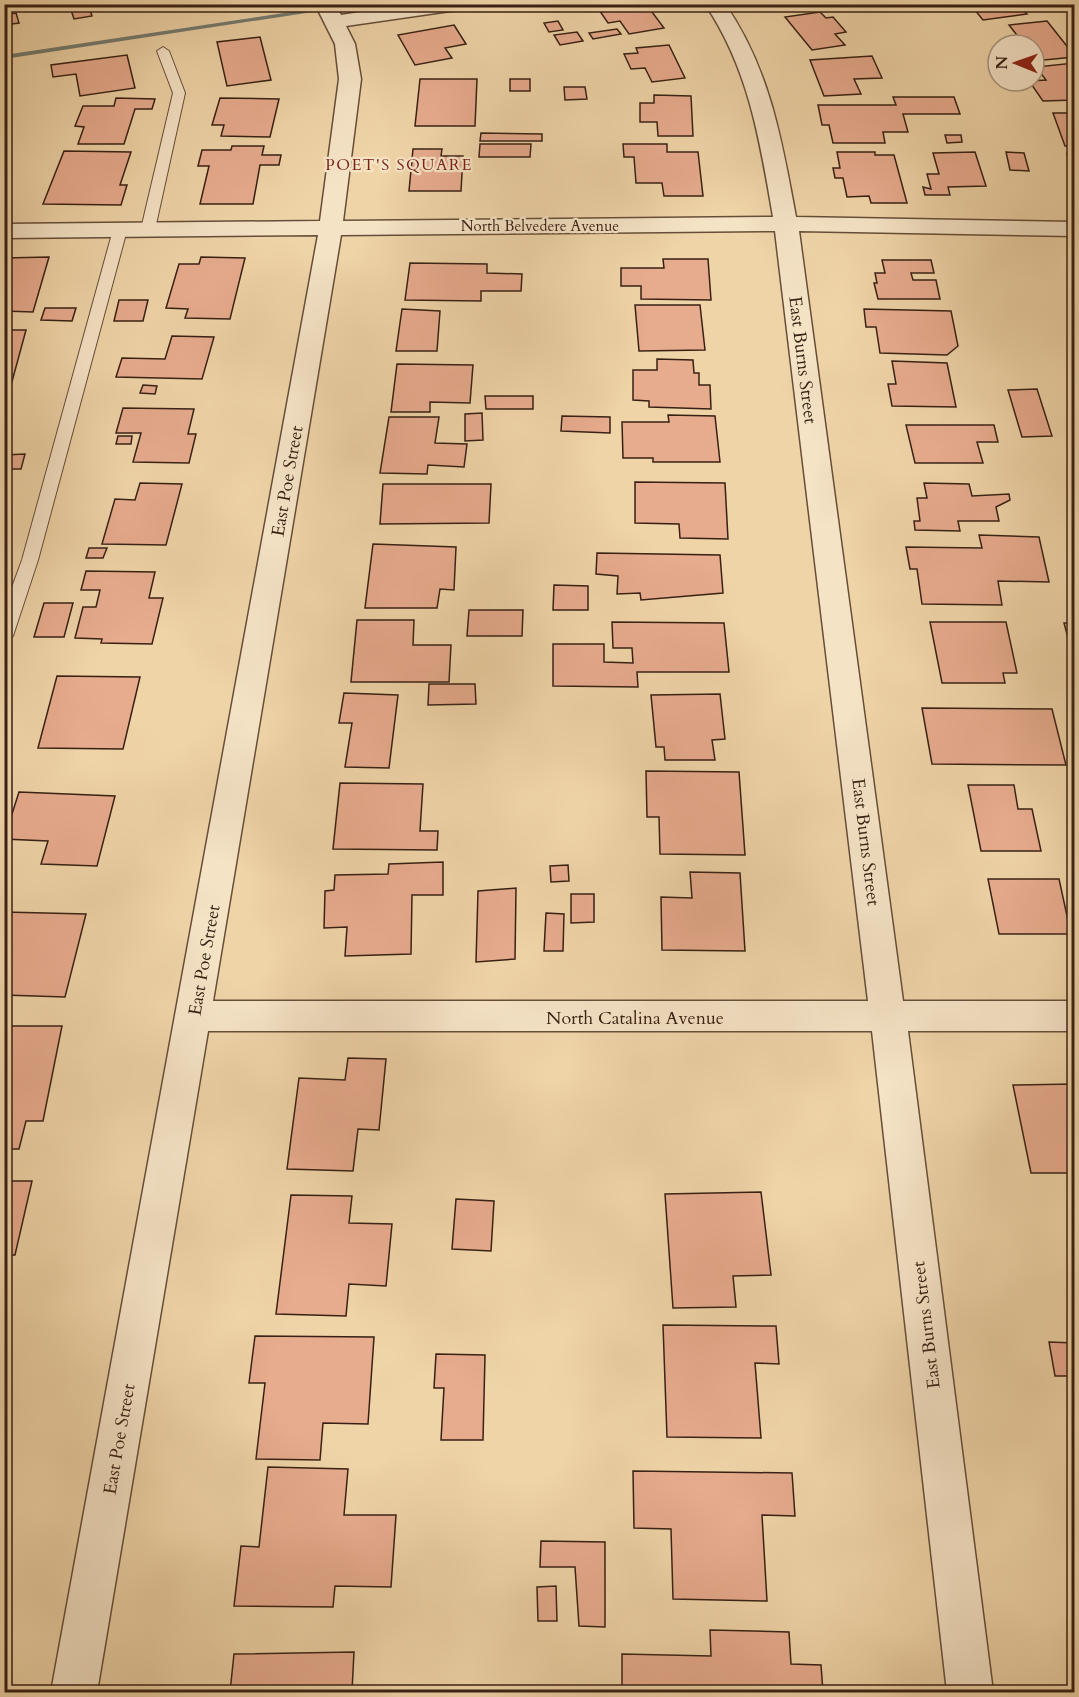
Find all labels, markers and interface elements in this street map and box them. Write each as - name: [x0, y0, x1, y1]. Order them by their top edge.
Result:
- north arrow: [986, 33, 1046, 93]
- text: N: [991, 56, 1013, 70]
- district label: POET'S SQUARE: [325, 154, 473, 176]
- street label: North Belvedere Avenue: [461, 216, 619, 236]
- street label: East Burns Street: [782, 295, 823, 426]
- street label: East Poe Street: [265, 423, 310, 538]
- street label: East Burns Street: [845, 777, 886, 908]
- street label: East Poe Street: [182, 902, 227, 1017]
- street label: North Catalina Avenue: [546, 1006, 724, 1031]
- street label: East Burns Street: [906, 1259, 947, 1390]
- street label: East Poe Street: [97, 1381, 142, 1496]

